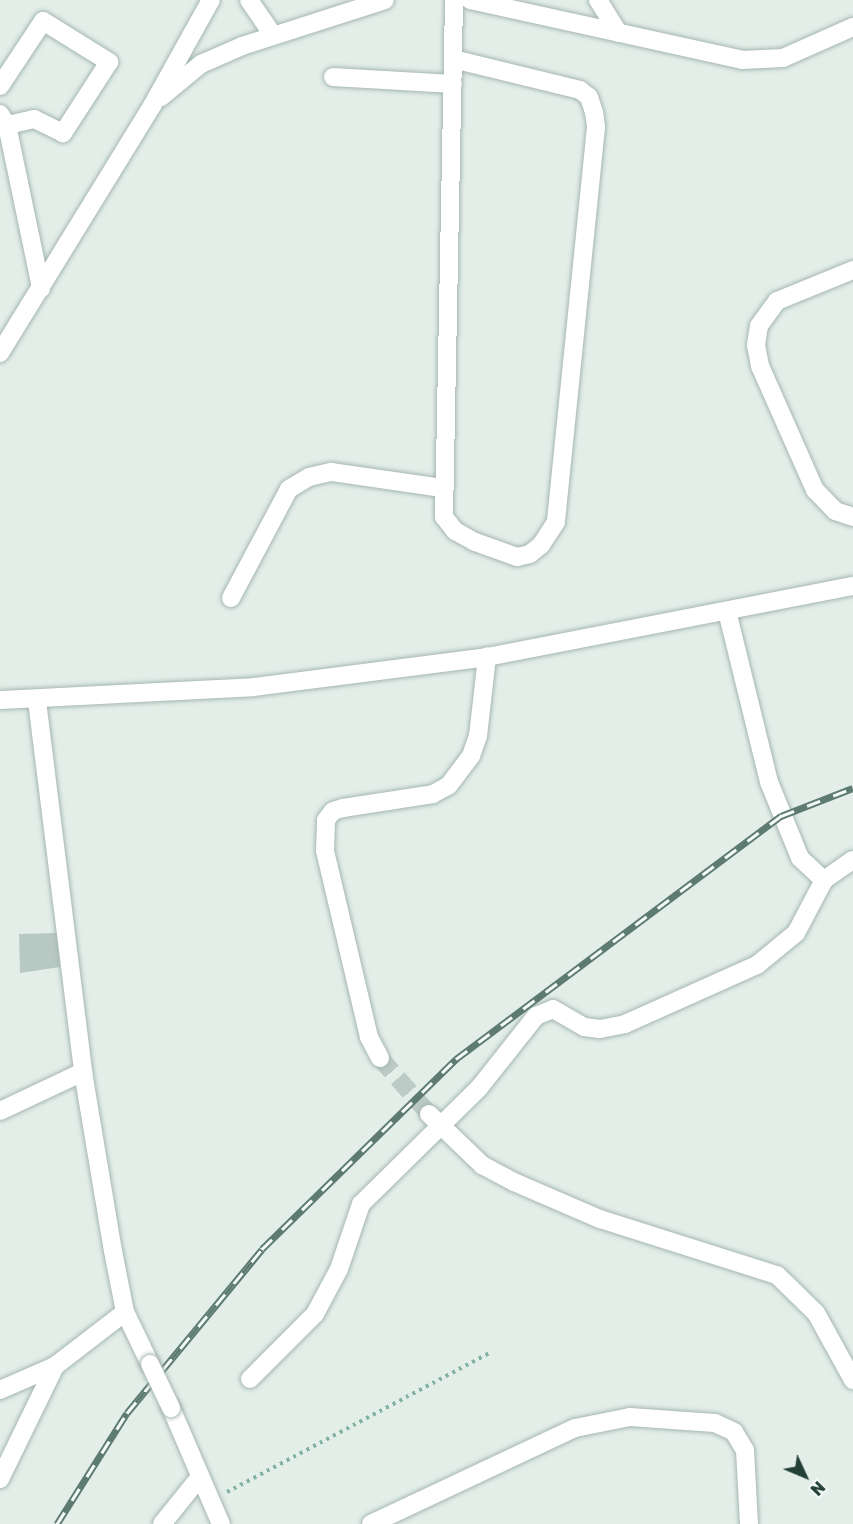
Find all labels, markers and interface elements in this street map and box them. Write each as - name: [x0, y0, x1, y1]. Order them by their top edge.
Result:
- north arrow: [775, 1446, 835, 1506]
- text: N: [807, 1477, 829, 1500]

